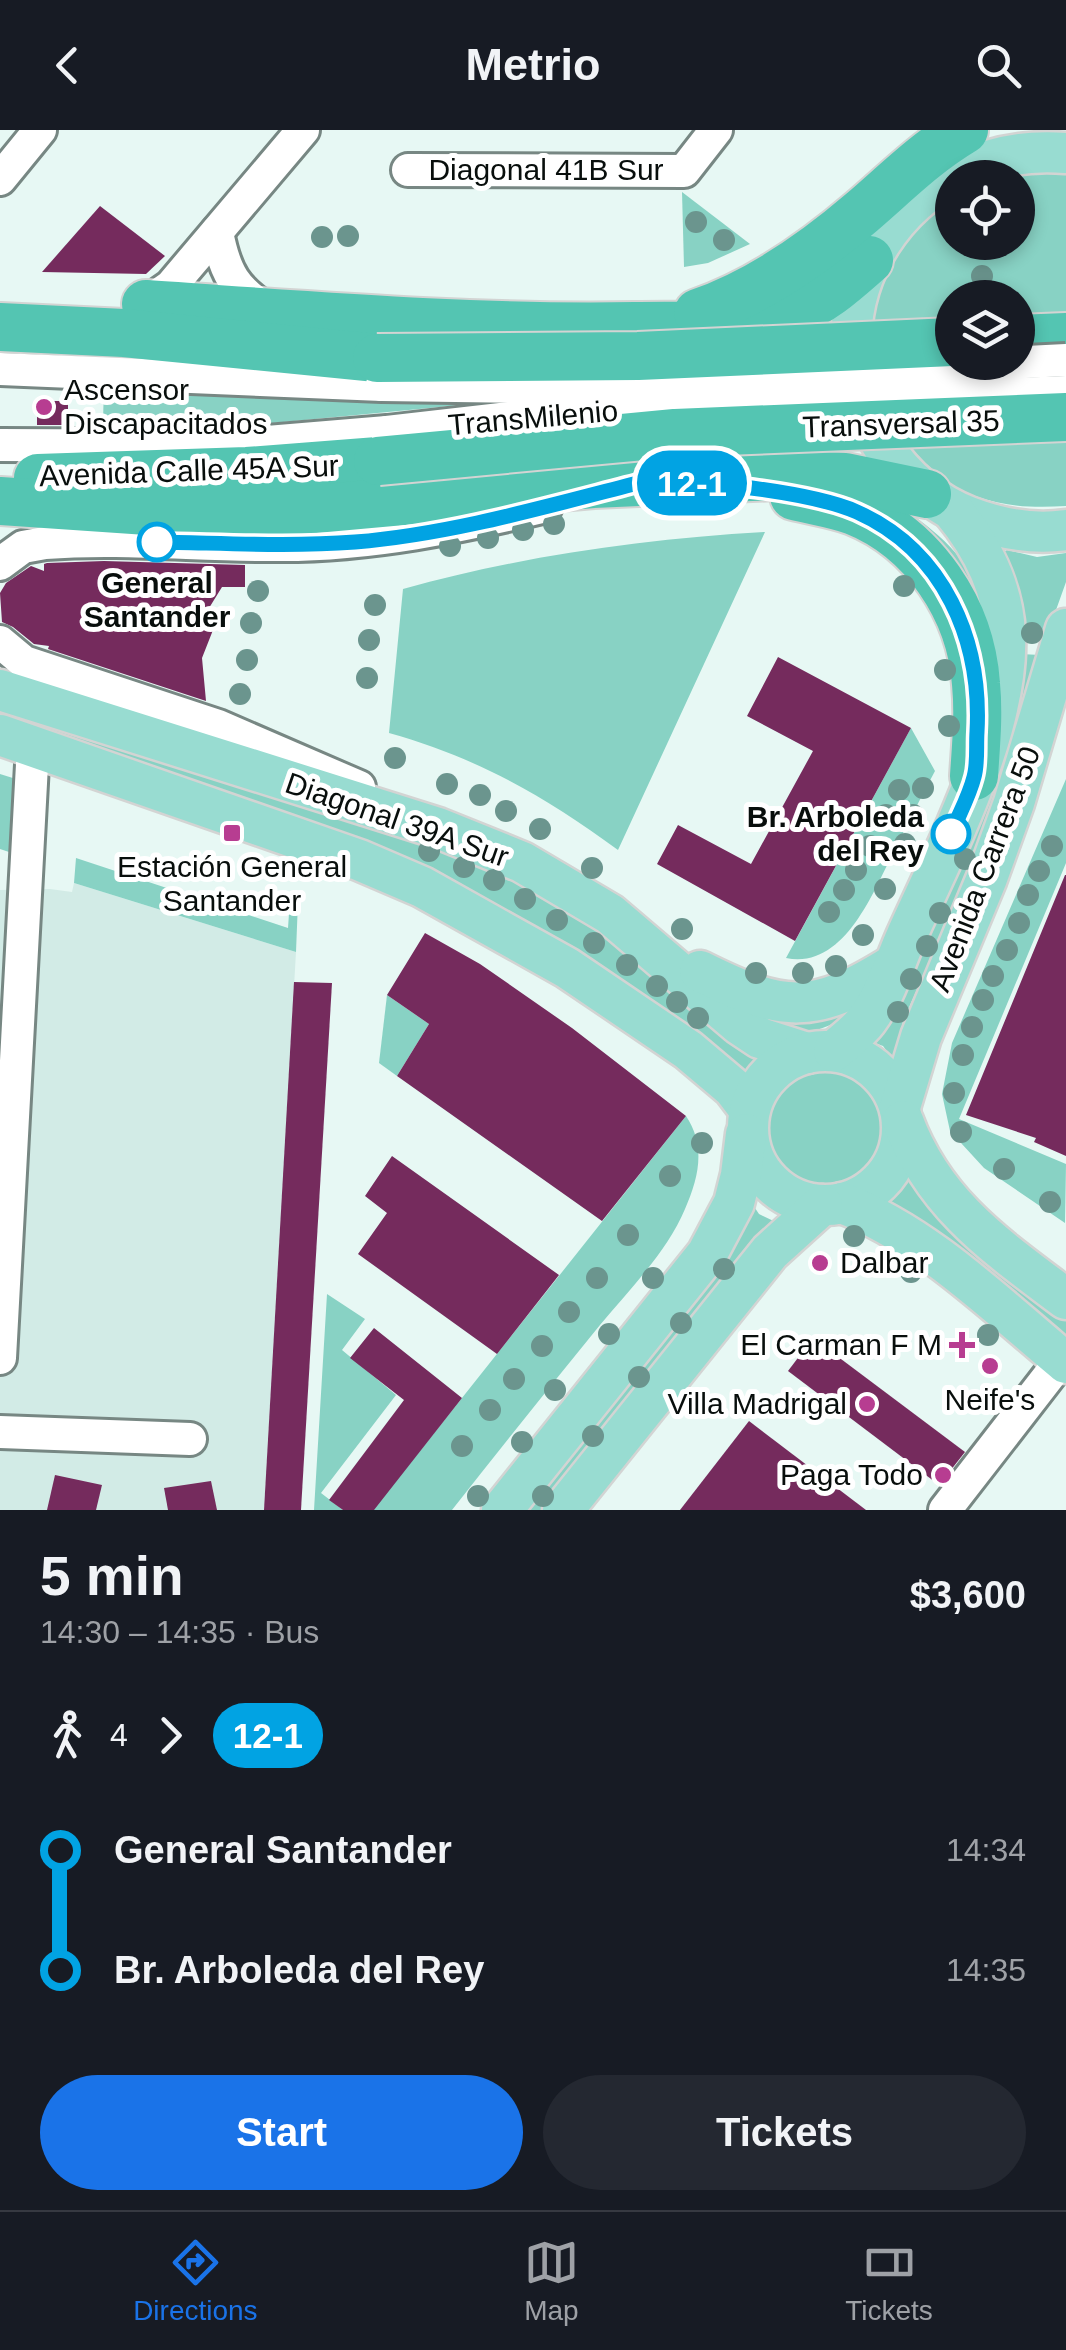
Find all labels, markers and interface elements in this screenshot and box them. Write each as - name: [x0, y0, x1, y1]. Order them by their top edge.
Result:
- icon: back: [40, 38, 95, 93]
- icon: search: [971, 38, 1026, 93]
- text: Metrio: [466, 39, 601, 90]
- street label: Diagonal 41B Sur: [428, 153, 664, 186]
- map controls: [935, 160, 1035, 380]
- button: locate: [935, 160, 1035, 260]
- button: layers: [935, 280, 1035, 380]
- place label: Ascensor Discapacitados: [64, 373, 267, 440]
- street label: TransMilenio: [447, 394, 619, 441]
- marker: Ascensor Discapacitados: [33, 396, 55, 418]
- street label: Transversal 35: [802, 404, 1000, 443]
- street label: Avenida Calle 45A Sur: [39, 449, 339, 492]
- line badge: 12-1: [622, 450, 762, 516]
- text: 12-1: [657, 464, 727, 503]
- marker: General Santander: [138, 523, 176, 561]
- place label: General Santander: [84, 566, 231, 633]
- street label: Avenida Carrera 50: [923, 742, 1046, 996]
- street label: Diagonal 39A Sur: [281, 766, 513, 873]
- place label: Br. Arboleda del Rey: [747, 800, 924, 867]
- marker: Br. Arboleda del Rey: [932, 815, 970, 853]
- marker: Estación General Santander: [221, 822, 243, 844]
- place label: Estación General Santander: [117, 850, 347, 917]
- place label: Dalbar: [840, 1246, 928, 1279]
- marker: Dalbar: [809, 1252, 831, 1274]
- place label: El Carman F M: [740, 1328, 942, 1361]
- marker: El Carman F M: [951, 1334, 973, 1356]
- marker: Neife's: [979, 1355, 1001, 1377]
- place label: Neife's: [945, 1383, 1035, 1416]
- place label: Villa Madrigal: [667, 1387, 847, 1420]
- marker: Villa Madrigal: [856, 1393, 878, 1415]
- place label: Paga Todo: [780, 1458, 923, 1491]
- marker: Paga Todo: [932, 1464, 954, 1486]
- text: 5 min: [40, 1545, 184, 1607]
- text: $3,600: [910, 1574, 1026, 1616]
- text: 14:30 – 14:35 · Bus: [40, 1614, 319, 1650]
- icon: walk: [40, 1708, 95, 1763]
- icon: forward: [143, 1708, 198, 1763]
- text: 12-1: [233, 1716, 303, 1755]
- text: 4: [110, 1717, 128, 1753]
- text: General Santander: [114, 1829, 452, 1871]
- text: 14:34: [946, 1832, 1026, 1868]
- text: Br. Arboleda del Rey: [114, 1949, 484, 1991]
- text: 14:35: [946, 1952, 1026, 1988]
- button: Start: [40, 2075, 523, 2190]
- button: Tickets: [543, 2075, 1026, 2190]
- tab: Directions: [133, 2235, 258, 2327]
- tab: Map: [524, 2235, 579, 2327]
- tab: Tickets: [845, 2235, 933, 2327]

